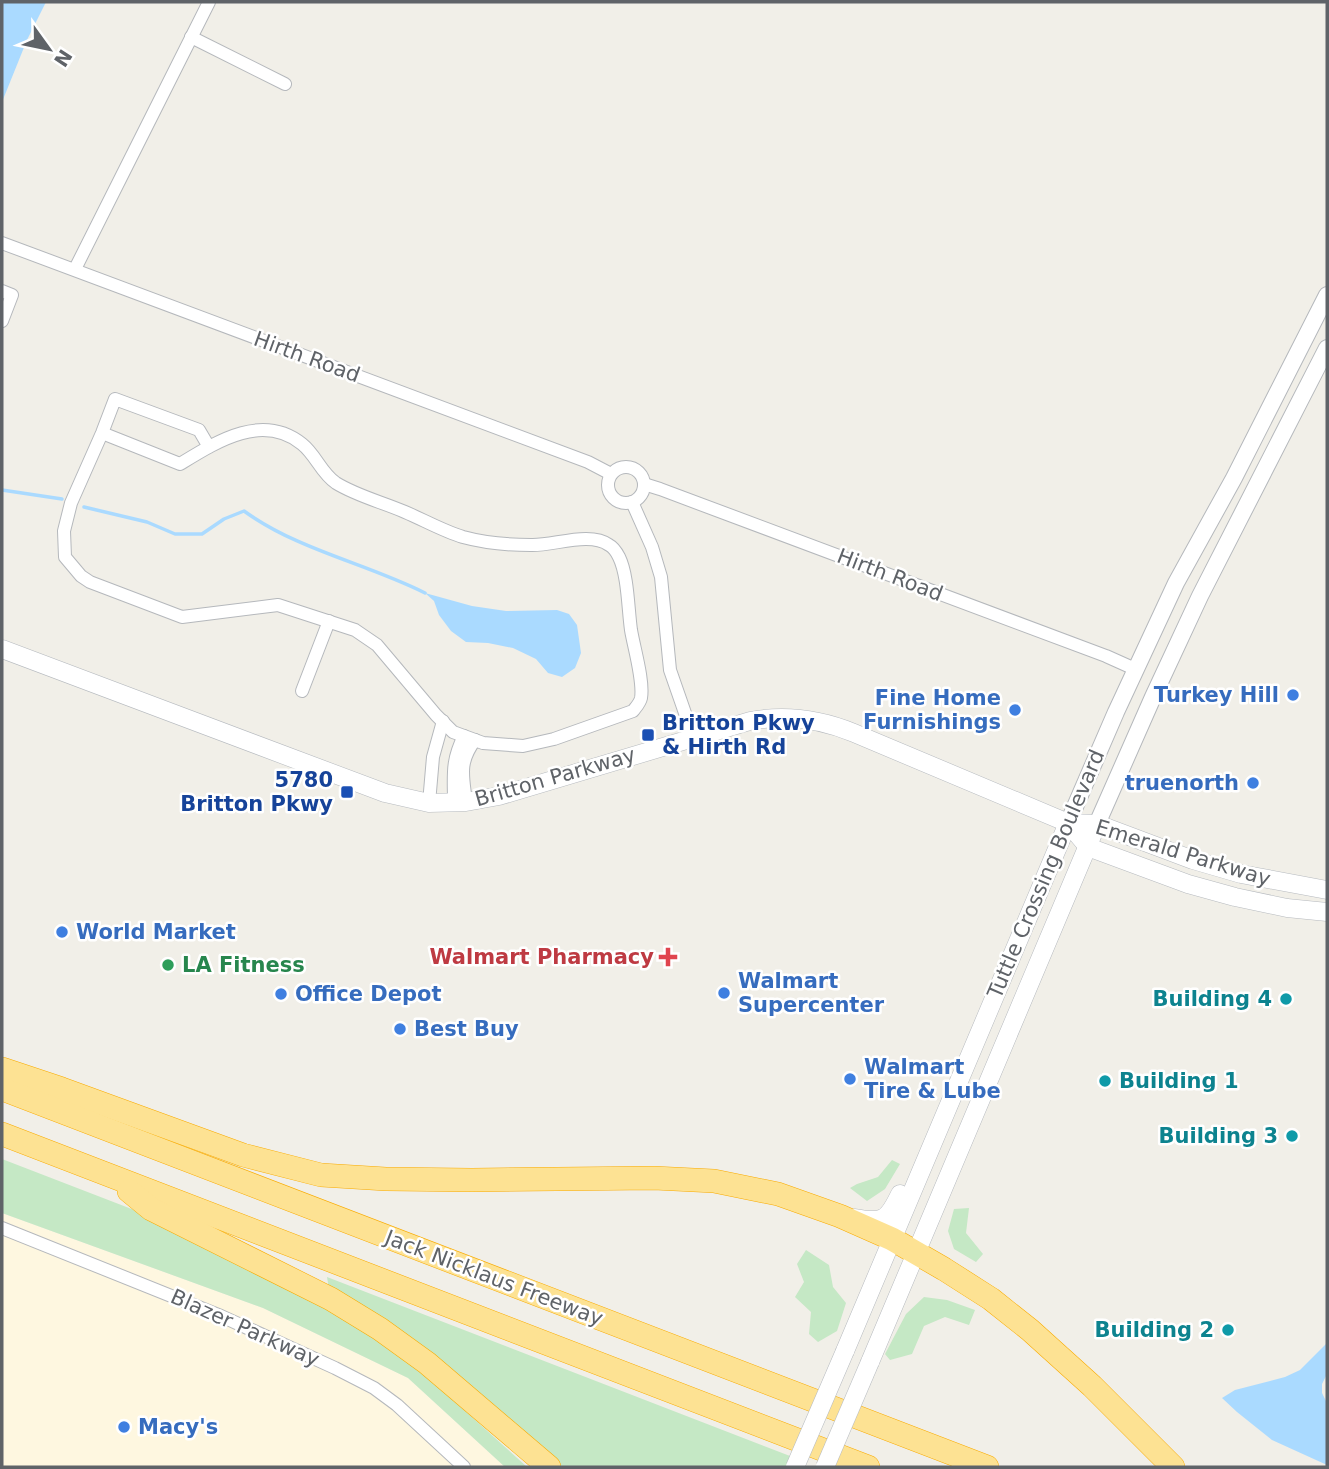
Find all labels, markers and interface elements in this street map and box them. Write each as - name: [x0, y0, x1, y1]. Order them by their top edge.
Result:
- north arrow: [14, 14, 84, 84]
- text: N: [50, 46, 77, 71]
- street label: Hirth Road: [251, 327, 363, 387]
- street label: Hirth Road: [834, 544, 946, 606]
- place label: Turkey Hill: [1154, 683, 1279, 707]
- place label: Fine Home Furnishings: [863, 686, 1001, 734]
- marker: Turkey Hill: [1285, 687, 1301, 703]
- marker: Fine Home Furnishings: [1007, 702, 1023, 718]
- place label: Britton Pkwy & Hirth Rd: [662, 711, 815, 759]
- marker: Britton Pkwy & Hirth Rd: [640, 727, 656, 743]
- street label: Britton Parkway: [472, 743, 638, 811]
- street label: Tuttle Crossing Boulevard: [982, 746, 1109, 1003]
- place label: 5780 Britton Pkwy: [180, 768, 333, 816]
- place label: truenorth: [1125, 771, 1239, 795]
- marker: truenorth: [1245, 775, 1261, 791]
- marker: 5780 Britton Pkwy: [339, 784, 355, 800]
- street label: Emerald Parkway: [1093, 815, 1273, 891]
- place label: World Market: [76, 920, 236, 944]
- marker: World Market: [54, 924, 70, 940]
- place label: Walmart Pharmacy: [429, 945, 654, 969]
- marker: Walmart Pharmacy: [660, 949, 676, 965]
- place label: LA Fitness: [182, 953, 305, 977]
- marker: LA Fitness: [160, 957, 176, 973]
- place label: Walmart Supercenter: [738, 969, 885, 1017]
- place label: Office Depot: [295, 982, 441, 1006]
- marker: Walmart Supercenter: [716, 985, 732, 1001]
- marker: Office Depot: [273, 986, 289, 1002]
- place label: Building 4: [1153, 987, 1272, 1011]
- marker: Building 4: [1278, 991, 1294, 1007]
- place label: Best Buy: [414, 1017, 519, 1041]
- marker: Best Buy: [392, 1021, 408, 1037]
- place label: Walmart Tire & Lube: [864, 1055, 1001, 1103]
- place label: Building 1: [1119, 1069, 1239, 1093]
- marker: Walmart Tire & Lube: [842, 1071, 858, 1087]
- marker: Building 1: [1097, 1073, 1113, 1089]
- place label: Building 3: [1159, 1124, 1278, 1148]
- marker: Building 3: [1284, 1128, 1300, 1144]
- street label: Jack Nicklaus Freeway: [380, 1225, 606, 1331]
- street label: Blazer Parkway: [167, 1284, 323, 1372]
- place label: Building 2: [1095, 1318, 1214, 1342]
- marker: Building 2: [1220, 1322, 1236, 1338]
- place label: Macy's: [138, 1415, 218, 1439]
- marker: Macy's: [116, 1419, 132, 1435]

